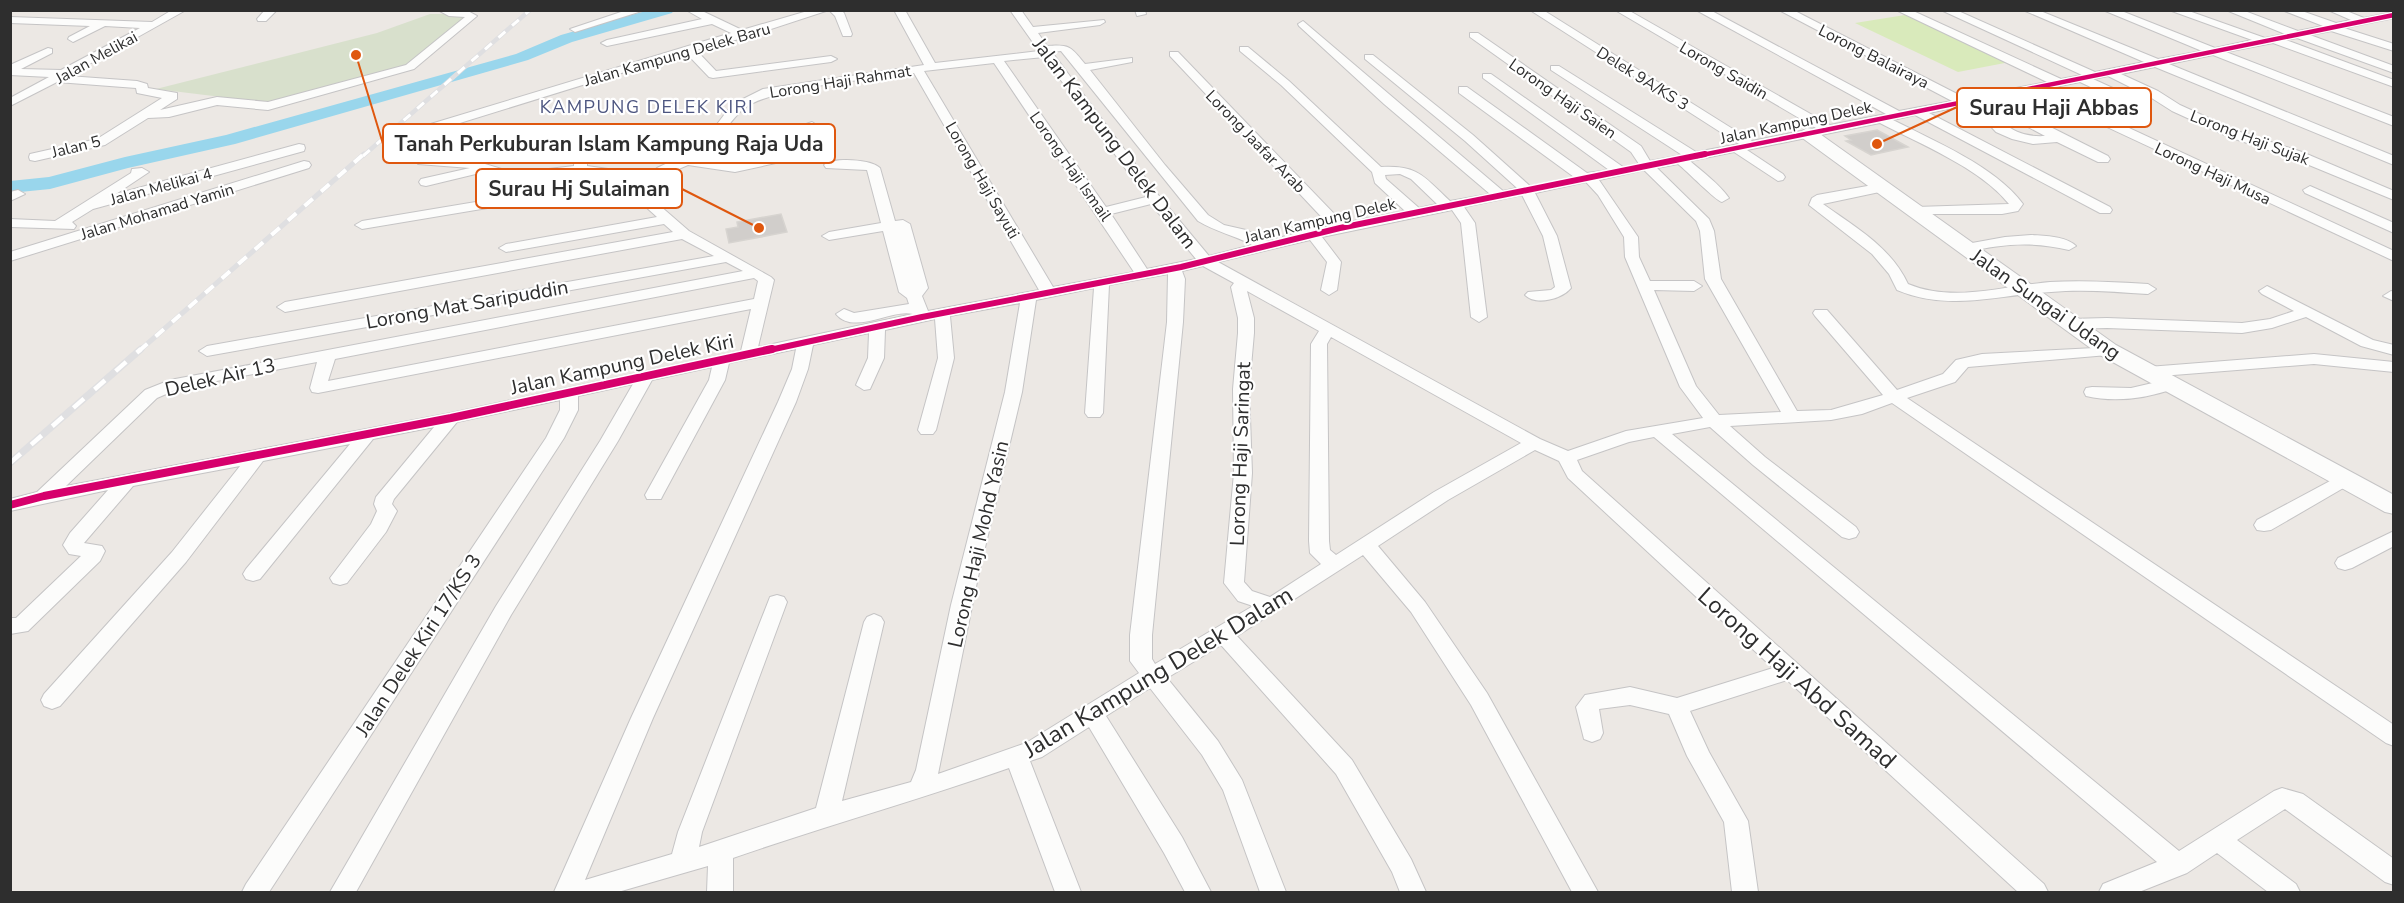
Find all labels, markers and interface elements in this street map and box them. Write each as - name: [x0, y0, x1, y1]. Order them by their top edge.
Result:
- street label: Jalan Kampung Delek Baru: [581, 18, 773, 92]
- street label: Lorong Balairaya: [1814, 20, 1933, 94]
- street label: Jalan Melikai: [51, 26, 142, 90]
- street label: Jalan Kampung Delek Dalam: [1026, 32, 1203, 254]
- street label: Lorong Saidin: [1675, 37, 1772, 105]
- street label: Delek 9A/KS 3: [1592, 42, 1693, 116]
- street label: Lorong Haji Saien: [1504, 54, 1621, 144]
- street label: Lorong Haji Rahmat: [768, 60, 913, 104]
- street label: Lorong Jaafar Arab: [1200, 85, 1310, 198]
- callout: Surau Haji Abbas: [1957, 88, 2151, 127]
- text: Surau Haji Abbas: [1969, 94, 2139, 122]
- district label: KAMPUNG DELEK KIRI: [540, 95, 754, 119]
- street label: Jalan Kampung Delek: [1717, 96, 1875, 150]
- street label: Lorong Haji Sujak: [2187, 105, 2313, 171]
- street label: Lorong Haji Ismail: [1024, 107, 1116, 226]
- street label: Lorong Haji Sayuti: [940, 118, 1025, 243]
- callout: Tanah Perkuburan Islam Kampung Raja Uda: [383, 124, 835, 163]
- street label: Jalan 5: [49, 130, 103, 164]
- text: Tanah Perkuburan Islam Kampung Raja Uda: [395, 130, 823, 158]
- street label: Lorong Haji Musa: [2151, 137, 2274, 210]
- street label: Jalan Melikai 4: [107, 163, 215, 211]
- callout: Surau Hj Sulaiman: [476, 169, 682, 208]
- text: Surau Hj Sulaiman: [488, 175, 670, 203]
- street label: Jalan Mohamad Yamin: [77, 178, 237, 246]
- street label: Jalan Kampung Delek: [1241, 193, 1399, 249]
- street label: Jalan Sungai Udang: [1965, 242, 2126, 366]
- street label: Lorong Mat Saripuddin: [364, 273, 570, 336]
- street label: Jalan Kampung Delek Kiri: [507, 328, 736, 402]
- street label: Delek Air 13: [162, 352, 278, 403]
- street label: Lorong Haji Saringat: [1224, 361, 1257, 546]
- street label: Lorong Haji Mohd Yasin: [942, 438, 1015, 650]
- street label: Jalan Delek Kiri 17/KS 3: [349, 549, 488, 743]
- street label: Jalan Kampung Delek Dalam: [1016, 579, 1299, 766]
- street label: Lorong Haji Abd Samad: [1691, 580, 1903, 776]

